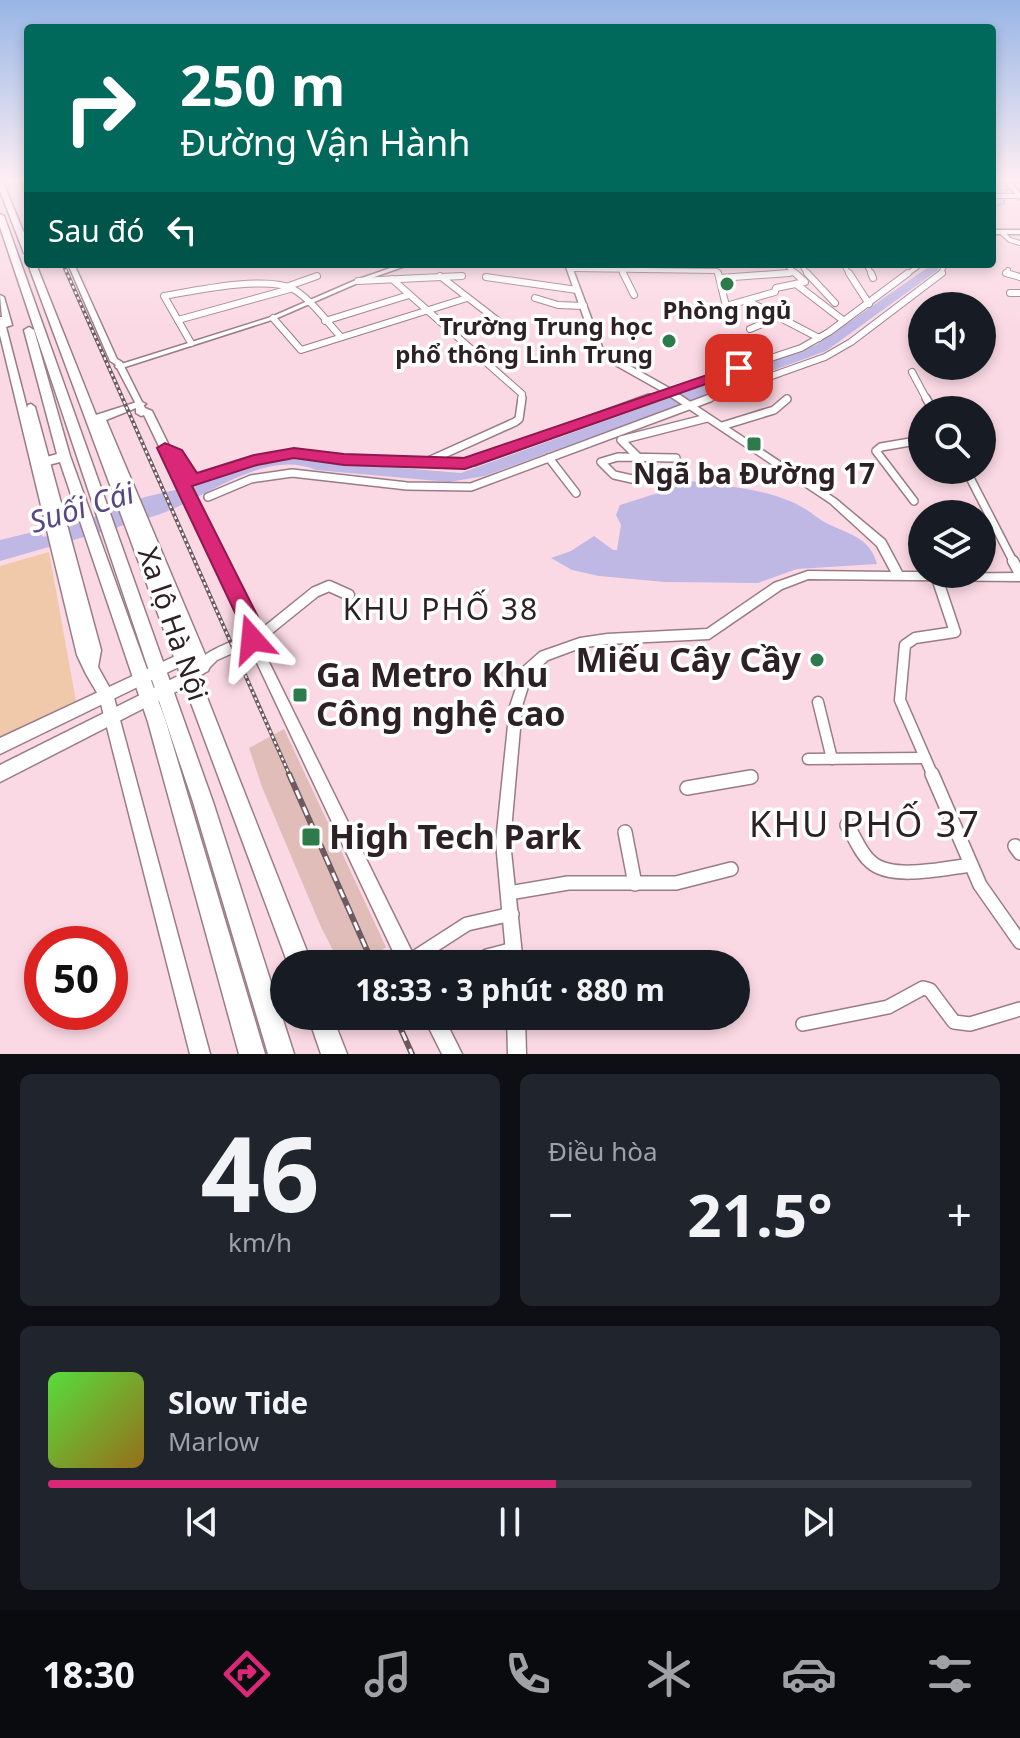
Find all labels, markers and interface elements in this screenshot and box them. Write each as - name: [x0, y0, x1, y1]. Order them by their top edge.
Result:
- text: 250 m: [180, 46, 345, 122]
- icon: right: [48, 56, 152, 160]
- text: Đường Vận Hành: [180, 118, 471, 167]
- icon: left: [160, 208, 204, 252]
- text: Sau đó: [48, 210, 144, 251]
- marker: Phòng ngủ: [718, 275, 736, 293]
- map controls: [908, 292, 996, 588]
- button: sound: [908, 292, 996, 380]
- place label: Phòng ngủ: [663, 293, 791, 326]
- place label: Trường Trung học phổ thông Linh Trung: [395, 309, 653, 370]
- marker: Trường Trung học phổ thông Linh Trung: [660, 332, 678, 350]
- pin: [705, 334, 773, 402]
- icon: arrive: [717, 346, 761, 390]
- button: search: [908, 396, 996, 484]
- marker: Ngã ba Đường 17: [745, 435, 763, 453]
- place label: Ngã ba Đường 17: [633, 454, 875, 492]
- water label: Suối Cái: [24, 471, 140, 542]
- button: layers: [908, 500, 996, 588]
- street label: Xa lộ Hà Nội: [130, 542, 218, 706]
- district label: KHU PHỐ 38: [343, 588, 539, 629]
- position arrow: [210, 597, 294, 681]
- place label: Miếu Cây Cầy: [575, 636, 802, 682]
- place label: Ga Metro Khu Công nghệ cao: [316, 651, 566, 736]
- marker: Miếu Cây Cầy: [808, 651, 826, 669]
- marker: Ga Metro Khu Công nghệ cao: [291, 686, 309, 704]
- district label: KHU PHỐ 37: [749, 799, 981, 848]
- place label: High Tech Park: [329, 813, 582, 859]
- marker: High Tech Park: [300, 826, 322, 848]
- speed limit sign: 50: [24, 926, 128, 1030]
- text: 18:33 · 3 phút · 880 m: [355, 969, 665, 1010]
- text: 46: [201, 1101, 319, 1242]
- text: Điều hòa: [548, 1133, 658, 1169]
- text: 21.5°: [687, 1173, 833, 1255]
- text: −: [548, 1184, 573, 1244]
- text: +: [947, 1184, 972, 1244]
- text: km/h: [228, 1224, 292, 1260]
- text: Slow Tide: [168, 1382, 308, 1423]
- text: Marlow: [168, 1423, 259, 1459]
- icon: previous: [180, 1500, 224, 1544]
- icon: pause: [488, 1500, 532, 1544]
- icon: next: [796, 1500, 840, 1544]
- icon: directions: [219, 1646, 275, 1702]
- icon: music: [360, 1646, 416, 1702]
- icon: phone: [500, 1646, 556, 1702]
- icon: climate: [641, 1646, 697, 1702]
- icon: car: [781, 1646, 837, 1702]
- icon: filters: [922, 1646, 978, 1702]
- text: 18:30: [42, 1650, 135, 1699]

